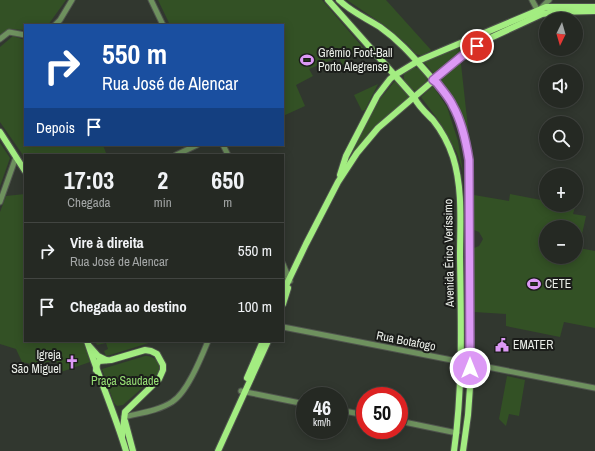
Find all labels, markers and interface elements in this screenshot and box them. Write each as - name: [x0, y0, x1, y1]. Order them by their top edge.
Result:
- north arrow: [539, 12, 583, 56]
- map controls: [539, 12, 583, 264]
- pin: [460, 29, 494, 63]
- text: 550 m: [102, 35, 167, 73]
- icon: arrive: [466, 35, 488, 57]
- icon: right: [36, 40, 88, 92]
- place label: Grêmio Foot-Ball Porto Alegrense: [318, 45, 392, 75]
- sports icon: Grêmio Foot-Ball Porto Alegrense: [299, 52, 315, 68]
- button: sound: [539, 64, 583, 108]
- text: Rua José de Alencar: [102, 71, 238, 96]
- icon: arrive: [83, 116, 105, 138]
- button: search: [539, 116, 583, 160]
- text: Depois: [36, 117, 75, 138]
- text: 17:03: [64, 164, 114, 196]
- text: 2: [157, 164, 168, 196]
- text: 650: [211, 164, 244, 196]
- button: +: [539, 168, 583, 212]
- text: Chegada: [67, 194, 111, 211]
- text: min: [154, 194, 172, 211]
- text: m: [223, 194, 232, 211]
- street label: Avenida Érico Veríssimo: [440, 199, 458, 308]
- button: −: [539, 220, 583, 264]
- text: Vire à direita: [70, 232, 144, 253]
- icon: right: [36, 240, 58, 262]
- text: 550 m: [238, 240, 272, 261]
- text: Rua José de Alencar: [70, 253, 168, 270]
- sports icon: CETE: [526, 276, 542, 292]
- place label: CETE: [545, 276, 571, 292]
- icon: arrive: [36, 296, 58, 318]
- text: Chegada ao destino: [70, 296, 187, 317]
- text: 100 m: [238, 296, 272, 317]
- street label: Rua Botafogo: [375, 327, 437, 355]
- public building icon: EMATER: [494, 337, 510, 353]
- place label: EMATER: [513, 337, 553, 353]
- place label: Igreja São Miguel: [11, 347, 62, 377]
- position arrow: [449, 347, 491, 389]
- church icon: Igreja São Miguel: [64, 354, 80, 370]
- park label: Praça Saudade: [91, 373, 159, 389]
- speed limit sign: 50: [356, 387, 408, 439]
- text: 46: [313, 394, 331, 421]
- text: km/h: [313, 416, 331, 429]

